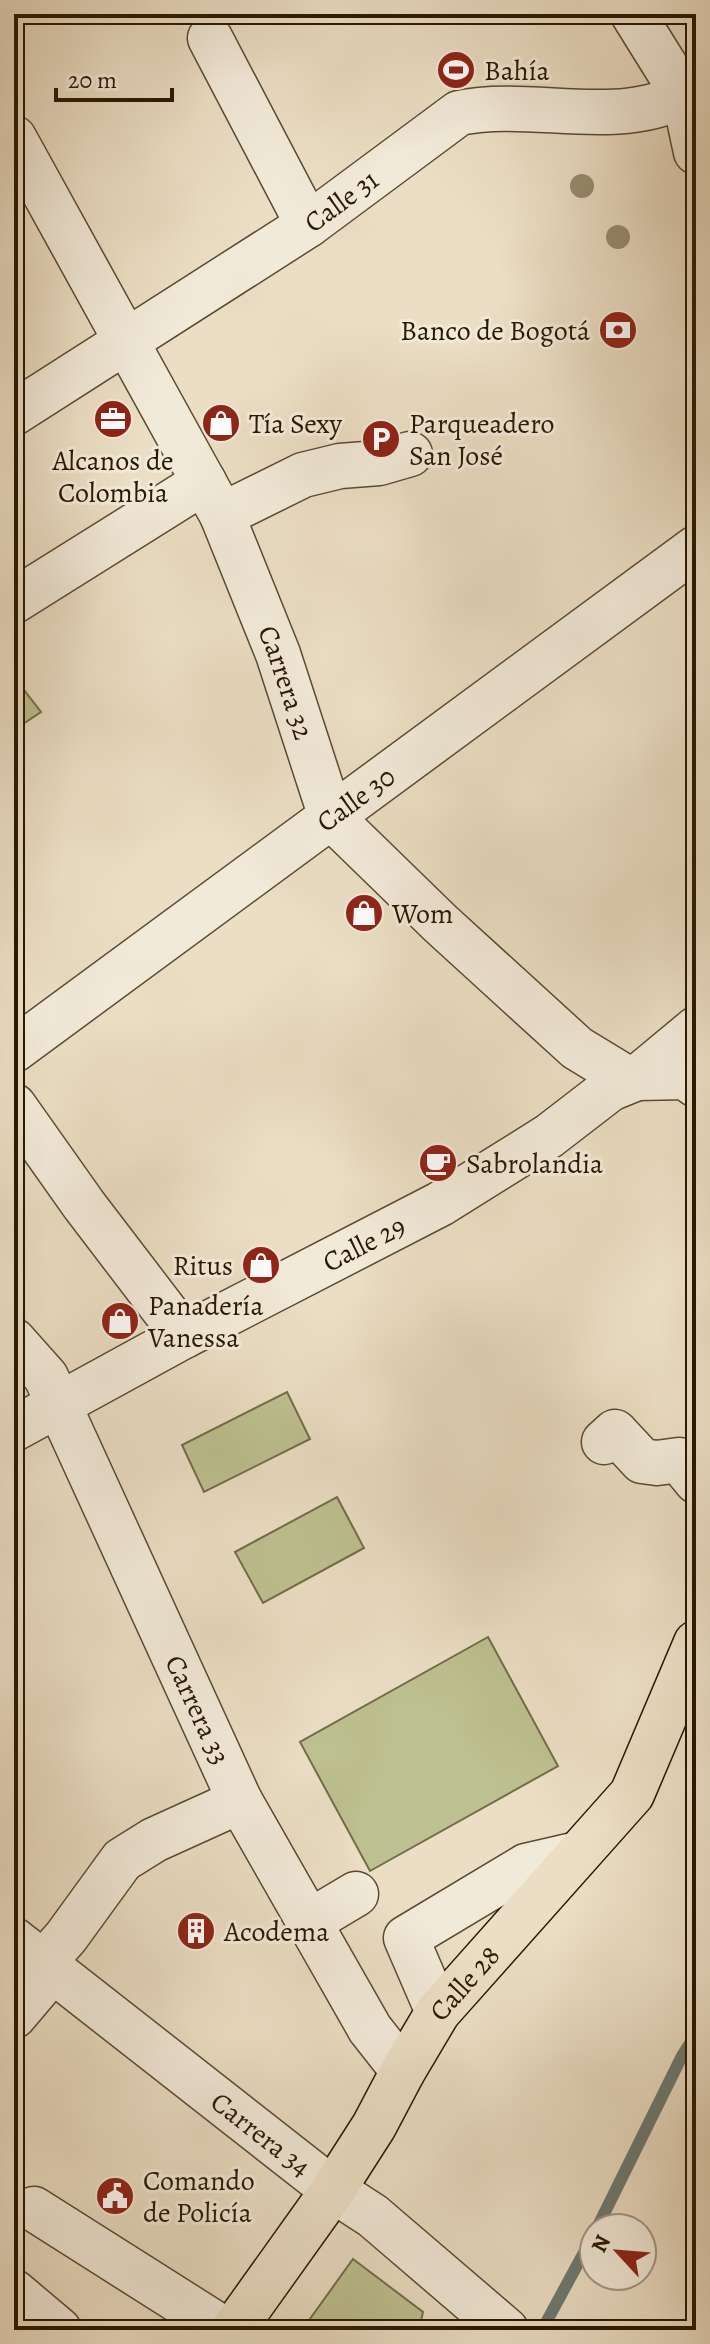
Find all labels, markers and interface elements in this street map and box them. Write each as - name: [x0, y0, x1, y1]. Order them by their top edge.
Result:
- sports icon: Bahía: [435, 49, 477, 91]
- scale bar: [56, 52, 172, 102]
- place label: Bahía: [484, 52, 550, 90]
- text: 20 m: [68, 64, 117, 96]
- street label: Calle 31: [297, 161, 386, 242]
- bank icon: Banco de Bogotá: [597, 309, 639, 351]
- place label: Banco de Bogotá: [400, 312, 590, 350]
- office icon: Alcanos de Colombia: [92, 398, 134, 440]
- shop icon: Tía Sexy: [200, 402, 242, 444]
- place label: Tía Sexy: [249, 405, 343, 443]
- place label: Parqueadero San José: [409, 405, 555, 475]
- parking icon: Parqueadero San José: [360, 418, 402, 460]
- place label: Alcanos de Colombia: [52, 442, 173, 512]
- street label: Carrera 32: [248, 620, 323, 745]
- street label: Calle 30: [309, 758, 403, 841]
- shop icon: Wom: [343, 892, 385, 934]
- place label: Wom: [391, 895, 453, 933]
- cafe icon: Sabrolandia: [417, 1142, 459, 1184]
- place label: Sabrolandia: [466, 1145, 603, 1183]
- street label: Calle 29: [316, 1207, 412, 1281]
- shop icon: Ritus: [240, 1244, 282, 1286]
- place label: Ritus: [173, 1247, 233, 1285]
- place label: Panadería Vanessa: [147, 1287, 264, 1357]
- shop icon: Panadería Vanessa: [99, 1300, 141, 1342]
- street label: Carrera 33: [156, 1649, 239, 1771]
- building icon: Acodema: [175, 1910, 217, 1952]
- place label: Acodema: [223, 1913, 329, 1951]
- street label: Calle 28: [421, 1937, 509, 2029]
- street label: Carrera 34: [202, 2083, 319, 2186]
- place label: Comando de Policía: [143, 2162, 255, 2232]
- public building icon: Comando de Policía: [94, 2175, 136, 2217]
- north arrow: [578, 2212, 658, 2292]
- text: N: [584, 2230, 618, 2257]

